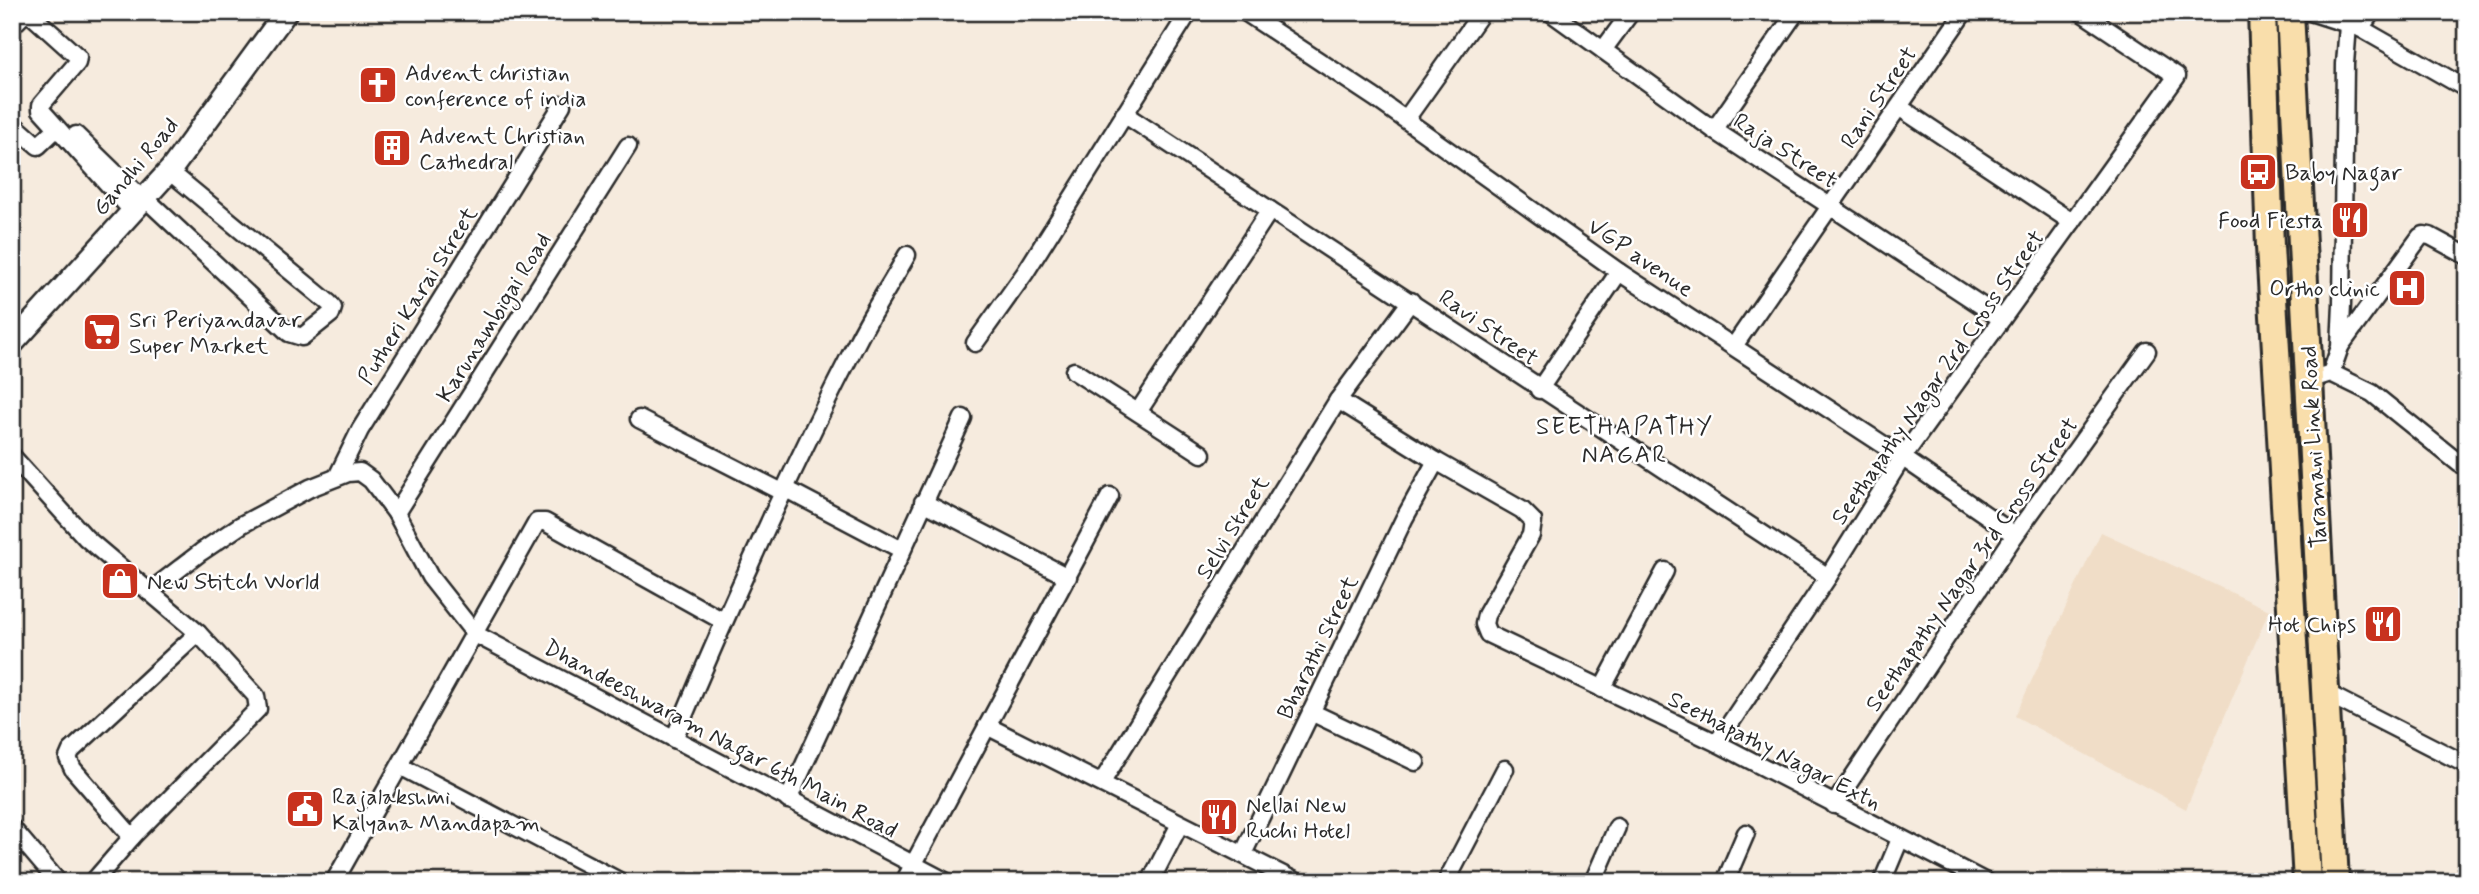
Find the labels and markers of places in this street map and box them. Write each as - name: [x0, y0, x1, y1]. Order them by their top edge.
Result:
- place label: Advent christian conference of india: [405, 59, 587, 115]
- church icon: Advent christian conference of india: [357, 64, 399, 106]
- place label: Advent Christian Cathedral: [419, 122, 585, 178]
- building icon: Advent Christian Cathedral: [371, 127, 413, 169]
- bus stop icon: Baby Nagar: [2237, 151, 2279, 193]
- place label: Baby Nagar: [2285, 159, 2402, 191]
- restaurant icon: Food Fiesta: [2329, 199, 2371, 241]
- place label: Food Fiesta: [2218, 207, 2323, 237]
- hospital icon: Ortho clinic: [2386, 267, 2428, 309]
- place label: Ortho clinic: [2269, 275, 2380, 305]
- place label: Sri Periyandavar Super Market: [129, 306, 302, 362]
- supermarket icon: Sri Periyandavar Super Market: [81, 311, 123, 353]
- shop icon: New Stitch World: [99, 560, 141, 602]
- place label: New Stitch World: [147, 568, 320, 598]
- restaurant icon: Hot Chips: [2362, 603, 2404, 645]
- place label: Hot Chips: [2268, 611, 2356, 641]
- place label: Rajalakshmi Kalyana Mandapam: [332, 783, 540, 839]
- public building icon: Rajalakshmi Kalyana Mandapam: [284, 788, 326, 830]
- place label: Nellai New Ruchi Hotel: [1246, 791, 1350, 847]
- restaurant icon: Nellai New Ruchi Hotel: [1198, 796, 1240, 838]

